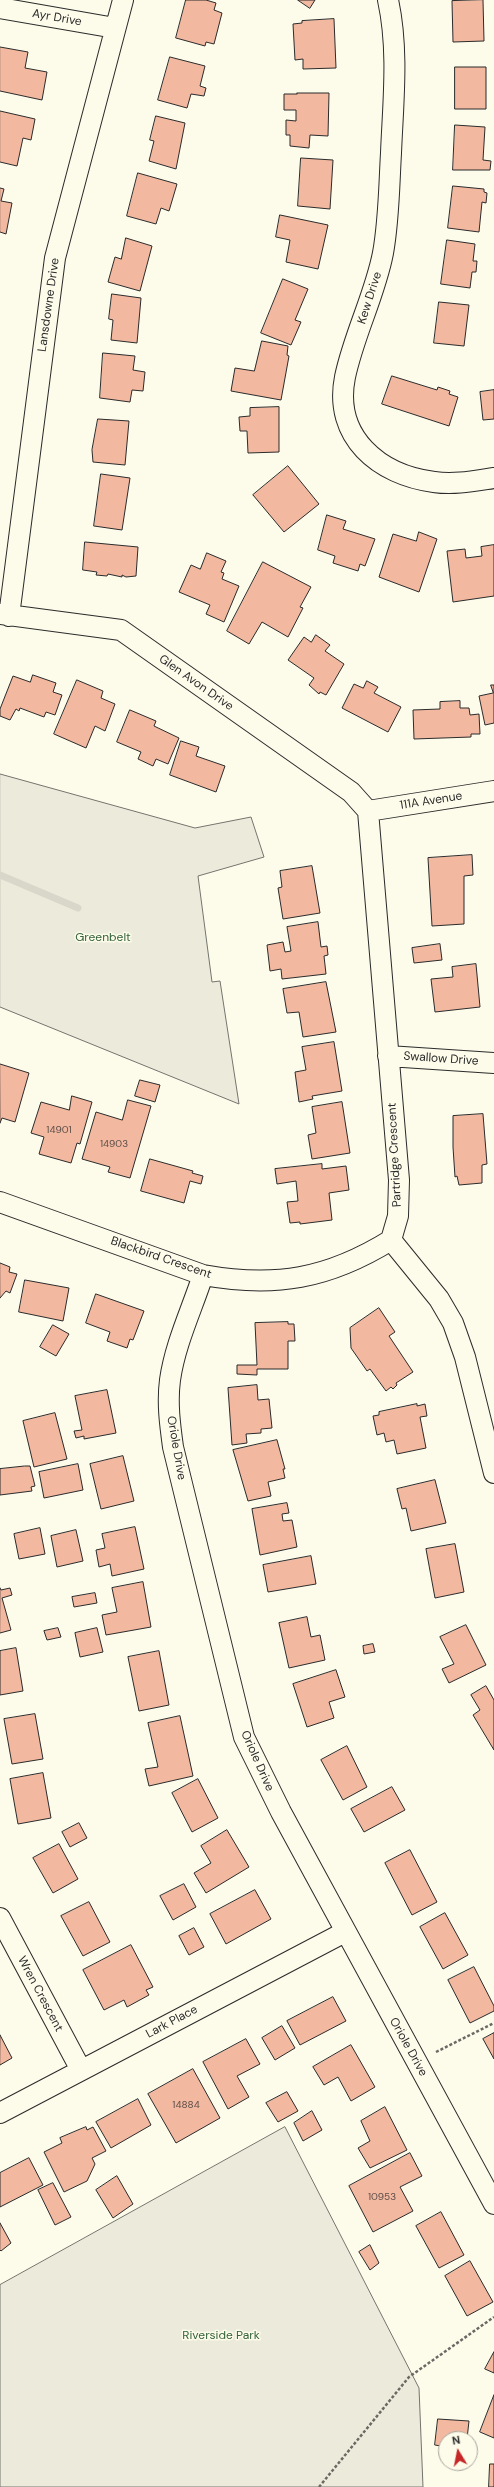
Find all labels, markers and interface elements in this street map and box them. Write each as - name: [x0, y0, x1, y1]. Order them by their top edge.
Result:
- street label: Ayr Drive: [31, 7, 83, 29]
- street label: Lansdowne Drive: [35, 257, 63, 353]
- street label: Kew Drive: [355, 270, 385, 326]
- street label: Glen Avon Drive: [156, 652, 236, 714]
- street label: 111A Avenue: [399, 789, 463, 813]
- park label: Greenbelt: [75, 931, 131, 945]
- street label: Swallow Drive: [403, 1049, 479, 1069]
- street label: Partridge Crescent: [385, 1102, 405, 1208]
- house number: 14901: [46, 1124, 72, 1136]
- house number: 14903: [100, 1138, 128, 1150]
- street label: Blackbird Crescent: [109, 1234, 213, 1282]
- street label: Oriole Drive: [163, 1415, 189, 1481]
- street label: Oriole Drive: [237, 1728, 277, 1794]
- street label: Wren Crescent: [14, 1954, 66, 2034]
- street label: Lark Place: [144, 2002, 200, 2042]
- street label: Oriole Drive: [386, 2015, 430, 2079]
- house number: 14884: [172, 2099, 200, 2111]
- house number: 10953: [368, 2191, 396, 2203]
- park label: Riverside Park: [182, 2329, 260, 2343]
- north arrow: [438, 2431, 478, 2471]
- text: N: [451, 2433, 461, 2448]

